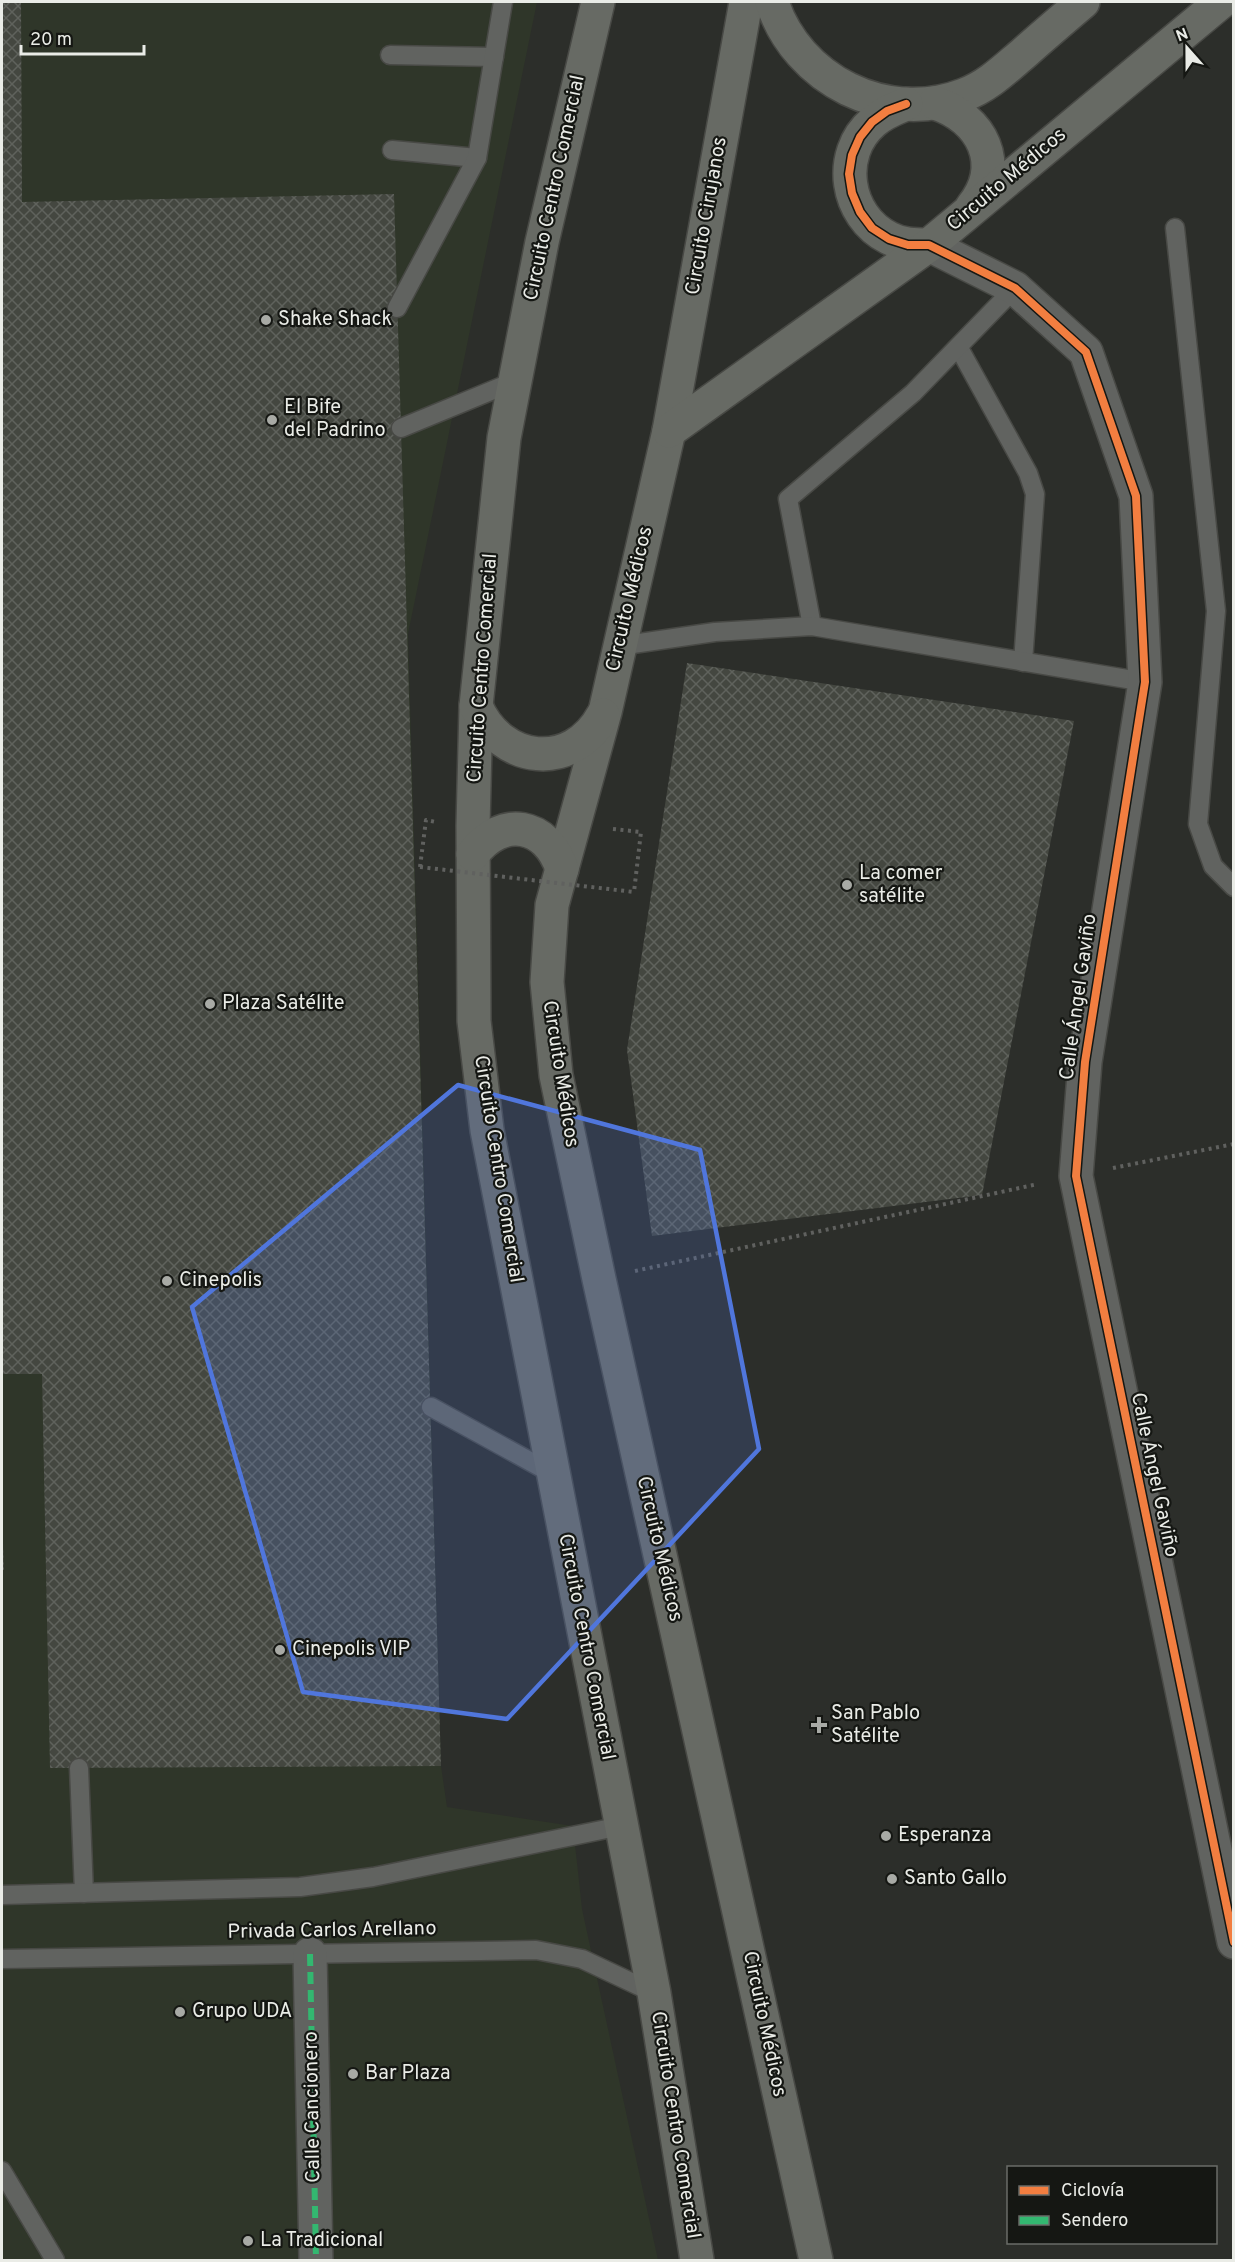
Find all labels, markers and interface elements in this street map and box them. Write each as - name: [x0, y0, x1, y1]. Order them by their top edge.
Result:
- scale bar: [21, 18, 144, 56]
- north arrow: [1157, 18, 1217, 78]
- text: N: [1173, 24, 1191, 47]
- text: 20 m: [30, 29, 72, 52]
- street label: Circuito Centro Comercial: [518, 73, 592, 303]
- street label: Circuito Médicos: [942, 122, 1072, 238]
- street label: Circuito Cirujanos: [680, 135, 734, 297]
- place label: Shake Shack: [278, 307, 392, 333]
- marker: Shake Shack: [259, 313, 273, 327]
- place label: El Bife del Padrino: [284, 395, 386, 444]
- marker: El Bife del Padrino: [265, 413, 279, 427]
- street label: Circuito Médicos: [601, 524, 659, 674]
- street label: Circuito Centro Comercial: [462, 552, 504, 784]
- place label: La comer satélite: [859, 861, 943, 910]
- marker: La comer satélite: [840, 878, 854, 892]
- street label: Calle Ángel Gaviño: [1052, 912, 1104, 1082]
- place label: Plaza Satélite: [222, 991, 344, 1017]
- marker: Plaza Satélite: [203, 997, 217, 1011]
- street label: Circuito Médicos: [536, 999, 584, 1149]
- street label: Circuito Centro Comercial: [467, 1053, 529, 1285]
- place label: Cinepolis: [179, 1268, 262, 1294]
- marker: Cinepolis: [160, 1274, 174, 1288]
- street label: Calle Ángel Gaviño: [1124, 1390, 1186, 1560]
- street label: Circuito Médicos: [630, 1474, 688, 1624]
- street label: Circuito Centro Comercial: [551, 1532, 621, 1762]
- place label: Cinepolis VIP: [292, 1637, 410, 1663]
- marker: Cinepolis VIP: [273, 1643, 287, 1657]
- place label: San Pablo Satélite: [831, 1701, 920, 1750]
- marker: San Pablo Satélite: [812, 1718, 826, 1732]
- place label: Esperanza: [898, 1823, 992, 1849]
- marker: Esperanza: [879, 1829, 893, 1843]
- place label: Santo Gallo: [904, 1866, 1007, 1892]
- marker: Santo Gallo: [885, 1872, 899, 1886]
- street label: Privada Carlos Arellano: [227, 1916, 437, 1946]
- street label: Circuito Médicos: [736, 1949, 792, 2099]
- place label: Grupo UDA: [192, 1999, 292, 2025]
- marker: Grupo UDA: [173, 2005, 187, 2019]
- street label: Circuito Centro Comercial: [644, 2009, 706, 2241]
- street label: Calle Cancionero: [299, 2031, 327, 2183]
- place label: Bar Plaza: [365, 2061, 451, 2087]
- marker: Bar Plaza: [346, 2067, 360, 2081]
- legend: [1007, 2166, 1217, 2244]
- text: Ciclovía: [1061, 2180, 1124, 2203]
- text: Sendero: [1061, 2210, 1128, 2233]
- place label: La Tradicional: [260, 2228, 383, 2254]
- marker: La Tradicional: [241, 2234, 255, 2248]

